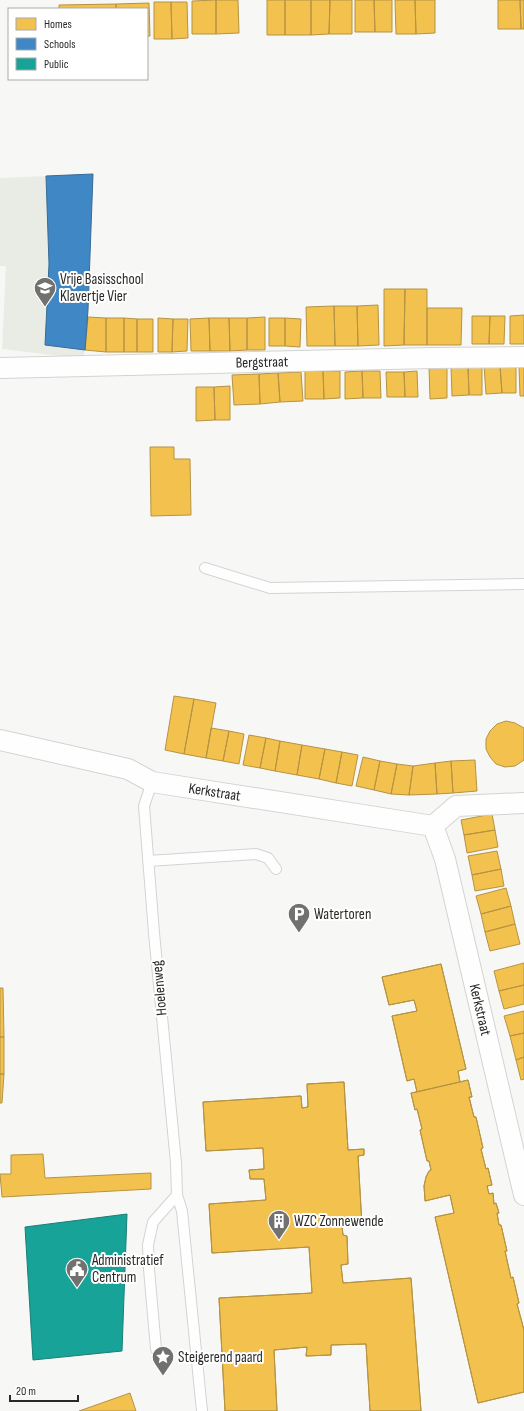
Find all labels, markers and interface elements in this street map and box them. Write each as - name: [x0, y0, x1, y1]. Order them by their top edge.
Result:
- legend: [8, 8, 148, 80]
- text: Homes: [44, 17, 72, 32]
- text: Schools: [44, 37, 76, 52]
- text: Public: [44, 57, 69, 72]
- place label: Vrije Basisschool Klavertje Vier: [60, 270, 144, 306]
- school or university icon: Vrije Basisschool Klavertje Vier: [32, 275, 58, 308]
- street label: Bergstraat: [235, 352, 289, 373]
- street label: Kerkstraat: [187, 779, 242, 806]
- parking icon: Watertoren: [286, 901, 312, 934]
- place label: Watertoren: [314, 905, 371, 924]
- street label: Hoelenweg: [148, 959, 171, 1016]
- street label: Kerkstraat: [465, 982, 495, 1038]
- building icon: WZC Zonnewende: [266, 1208, 292, 1241]
- place label: WZC Zonnewende: [294, 1212, 384, 1231]
- place label: Administratief Centrum: [91, 1251, 164, 1287]
- public building icon: Administratief Centrum: [64, 1256, 90, 1289]
- place icon: Steigerend paard: [150, 1344, 176, 1377]
- place label: Steigerend paard: [178, 1348, 263, 1367]
- scale bar: [10, 1377, 78, 1403]
- text: 20 m: [16, 1384, 36, 1399]

